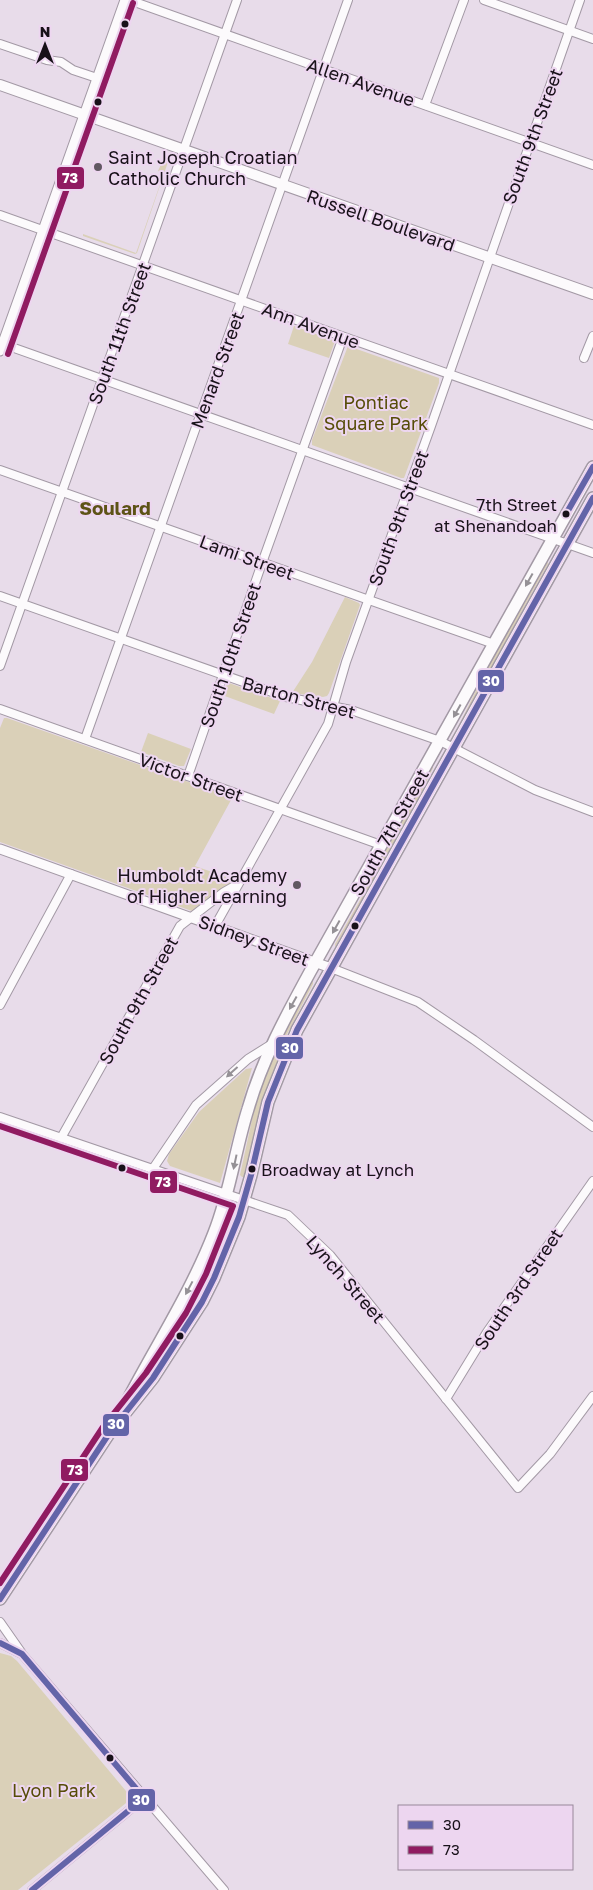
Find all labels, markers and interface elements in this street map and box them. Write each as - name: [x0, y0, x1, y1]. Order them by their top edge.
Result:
- unlabelled marker: [120, 19, 130, 29]
- north arrow: [20, 20, 70, 70]
- text: N: [40, 23, 50, 40]
- street label: Allen Avenue: [304, 53, 418, 111]
- street label: South 9th Street: [497, 65, 567, 207]
- unlabelled marker: [93, 97, 103, 107]
- place label: Saint Joseph Croatian Catholic Church: [108, 146, 298, 189]
- marker: Saint Joseph Croatian Catholic Church: [92, 161, 104, 173]
- line badge: 73: [56, 166, 85, 190]
- text: 73: [62, 169, 78, 186]
- street label: Russell Boulevard: [304, 184, 458, 256]
- street label: South 11th Street: [83, 259, 155, 407]
- street label: Ann Avenue: [259, 297, 363, 353]
- street label: Menard Street: [186, 309, 248, 431]
- park label: Pontiac Square Park: [324, 391, 428, 434]
- street label: South 9th Street: [363, 447, 433, 589]
- place label: 7th Street at Shenandoah: [434, 494, 557, 536]
- district label: Soulard: [79, 496, 151, 519]
- marker: 7th Street at Shenandoah: [561, 509, 571, 519]
- street label: Lami Street: [197, 530, 297, 584]
- one-way arrow: [525, 573, 533, 588]
- street label: South 10th Street: [195, 580, 265, 730]
- line badge: 30: [477, 669, 505, 693]
- street label: Barton Street: [240, 671, 358, 723]
- text: 30: [482, 672, 500, 689]
- one-way arrow: [452, 705, 461, 718]
- street label: Victor Street: [136, 748, 246, 806]
- street label: South 7th Street: [345, 765, 433, 899]
- place label: Humboldt Academy of Higher Learning: [117, 864, 287, 907]
- marker: Humboldt Academy of Higher Learning: [291, 879, 303, 891]
- street label: Sidney Street: [196, 910, 312, 970]
- one-way arrow: [331, 920, 340, 934]
- unlabelled marker: [350, 921, 360, 931]
- street label: South 9th Street: [94, 932, 182, 1068]
- one-way arrow: [289, 996, 297, 1010]
- line badge: 30: [275, 1036, 304, 1060]
- text: 30: [281, 1039, 299, 1056]
- one-way arrow: [226, 1067, 239, 1078]
- one-way arrow: [231, 1154, 239, 1170]
- place label: Broadway at Lynch: [261, 1159, 414, 1180]
- unlabelled marker: [117, 1163, 127, 1173]
- marker: Broadway at Lynch: [247, 1164, 257, 1174]
- line badge: 73: [149, 1170, 178, 1194]
- text: 73: [155, 1173, 171, 1190]
- street label: South 3rd Street: [469, 1224, 567, 1354]
- street label: Lynch Street: [302, 1231, 390, 1327]
- one-way arrow: [184, 1282, 193, 1295]
- unlabelled marker: [175, 1331, 185, 1341]
- line badge: 30: [102, 1413, 130, 1437]
- text: 30: [107, 1415, 125, 1432]
- line badge: 73: [60, 1458, 89, 1482]
- text: 73: [67, 1461, 83, 1478]
- unlabelled marker: [105, 1753, 115, 1763]
- park label: Lyon Park: [12, 1779, 96, 1801]
- line badge: 30: [127, 1788, 156, 1812]
- text: 30: [132, 1791, 150, 1808]
- legend: [398, 1805, 573, 1870]
- text: 30: [443, 1815, 461, 1833]
- text: 73: [443, 1840, 460, 1858]

